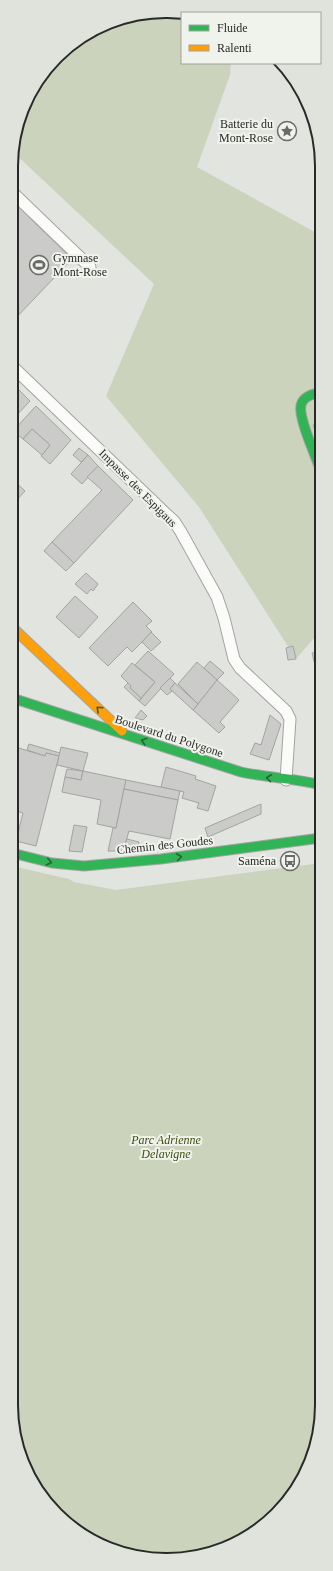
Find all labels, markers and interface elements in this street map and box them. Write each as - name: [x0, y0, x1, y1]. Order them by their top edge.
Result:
- legend: [181, 12, 321, 64]
- text: Fluide: [217, 21, 248, 35]
- text: Ralenti: [217, 41, 252, 55]
- place label: Batterie du Mont-Rose: [219, 117, 273, 145]
- place icon: Batterie du Mont-Rose: [276, 120, 298, 142]
- place label: Gymnase Mont-Rose: [53, 251, 107, 279]
- sports icon: Gymnase Mont-Rose: [28, 254, 50, 276]
- street label: Impasse des Espigaus: [96, 446, 180, 530]
- one-way arrow: [96, 707, 104, 714]
- street label: Boulevard du Polygone: [113, 712, 225, 760]
- one-way arrow: [141, 737, 148, 746]
- one-way arrow: [266, 774, 272, 783]
- street label: Chemin des Goudes: [116, 833, 214, 857]
- bus stop icon: Saména: [279, 850, 301, 872]
- one-way arrow: [176, 852, 182, 861]
- place label: Saména: [238, 854, 277, 868]
- one-way arrow: [46, 857, 53, 865]
- park label: Parc Adrienne Delavigne: [130, 1133, 201, 1161]

